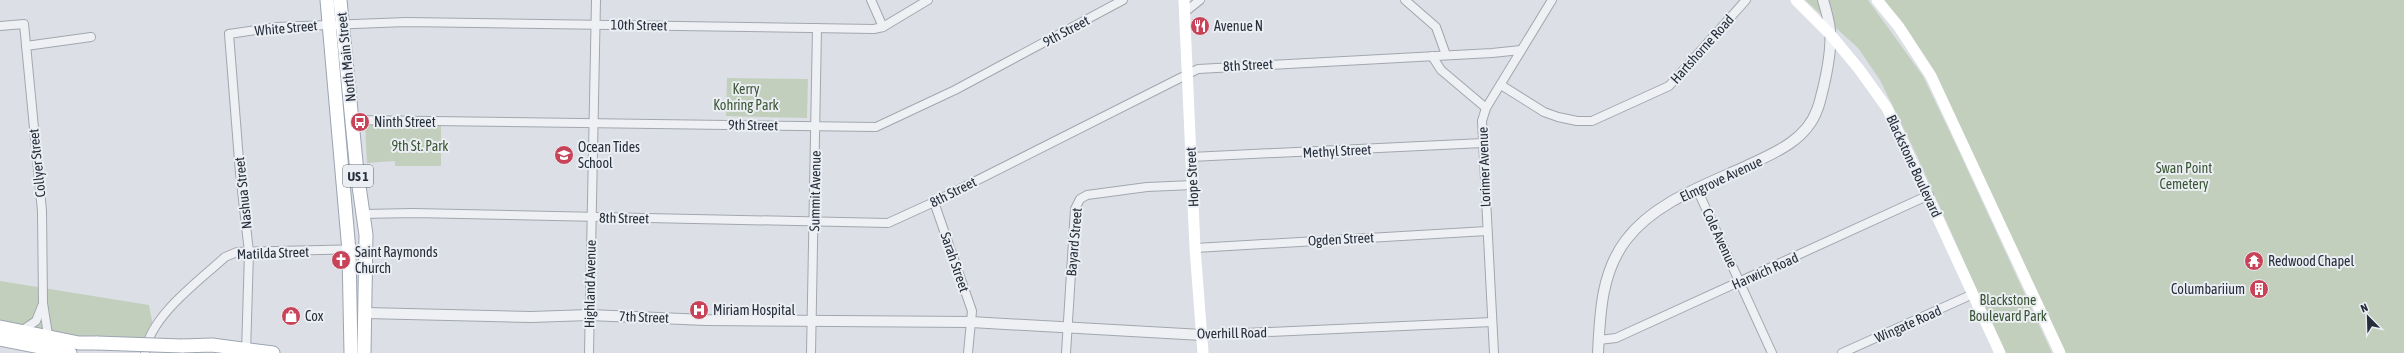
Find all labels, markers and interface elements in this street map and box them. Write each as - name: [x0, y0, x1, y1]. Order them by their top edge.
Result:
- street label: North Main Street: [333, 11, 359, 103]
- street label: Hartshorne Road: [1667, 11, 1737, 87]
- street label: 9th Street: [1040, 12, 1092, 50]
- restaurant icon: Avenue N: [1189, 15, 1211, 37]
- street label: White Street: [254, 17, 318, 39]
- street label: 10th Street: [611, 17, 667, 33]
- place label: Avenue N: [1214, 18, 1263, 34]
- street label: 8th Street: [1223, 56, 1273, 74]
- park label: Kerry Kohring Park: [713, 81, 779, 113]
- bus stop icon: Ninth Street: [349, 111, 371, 133]
- street label: Blackstone Boulevard: [1883, 112, 1945, 220]
- place label: Ninth Street: [374, 114, 436, 130]
- street label: 9th Street: [728, 117, 778, 133]
- street label: Lorimer Avenue: [1475, 126, 1493, 208]
- street label: Collyer Street: [25, 128, 49, 198]
- park label: 9th St. Park: [391, 138, 449, 154]
- place label: Ocean Tides School: [578, 139, 640, 171]
- street label: Methyl Street: [1302, 141, 1372, 161]
- school or university icon: Ocean Tides School: [553, 144, 575, 166]
- street label: Hope Street: [1182, 146, 1202, 208]
- street label: Summit Avenue: [806, 150, 824, 232]
- street label: Elmgrove Avenue: [1677, 153, 1765, 205]
- street label: Nashua Street: [231, 156, 255, 230]
- park label: Swan Point Cemetery: [2156, 160, 2212, 192]
- road number: US 1: [343, 165, 373, 187]
- street label: 8th Street: [927, 174, 979, 210]
- street label: Cole Avenue: [1699, 206, 1741, 270]
- street label: Bayard Street: [1063, 207, 1085, 277]
- street label: 8th Street: [599, 210, 649, 226]
- street label: Ogden Street: [1307, 229, 1375, 249]
- street label: Sarah Street: [937, 230, 973, 294]
- street label: Highland Avenue: [581, 240, 599, 328]
- street label: Matilda Street: [236, 244, 310, 262]
- place label: Saint Raymonds Church: [355, 244, 438, 276]
- church icon: Saint Raymonds Church: [330, 249, 352, 271]
- street label: Harwich Road: [1729, 249, 1801, 293]
- temple icon: Redwood Chapel: [2243, 250, 2265, 272]
- place label: Redwood Chapel: [2268, 253, 2354, 269]
- building icon: Columbariium: [2248, 278, 2270, 300]
- place label: Columbariium: [2171, 281, 2245, 297]
- park label: Blackstone Boulevard Park: [1969, 292, 2047, 324]
- north arrow: [2348, 297, 2388, 337]
- hospital icon: Miriam Hospital: [688, 299, 710, 321]
- text: N: [2359, 301, 2369, 315]
- place label: Miriam Hospital: [713, 302, 796, 318]
- street label: Wingate Road: [1872, 302, 1944, 346]
- shop icon: Cox: [280, 305, 302, 327]
- place label: Cox: [305, 308, 324, 324]
- street label: 7th Street: [619, 308, 669, 326]
- street label: Overhill Road: [1197, 324, 1267, 342]

